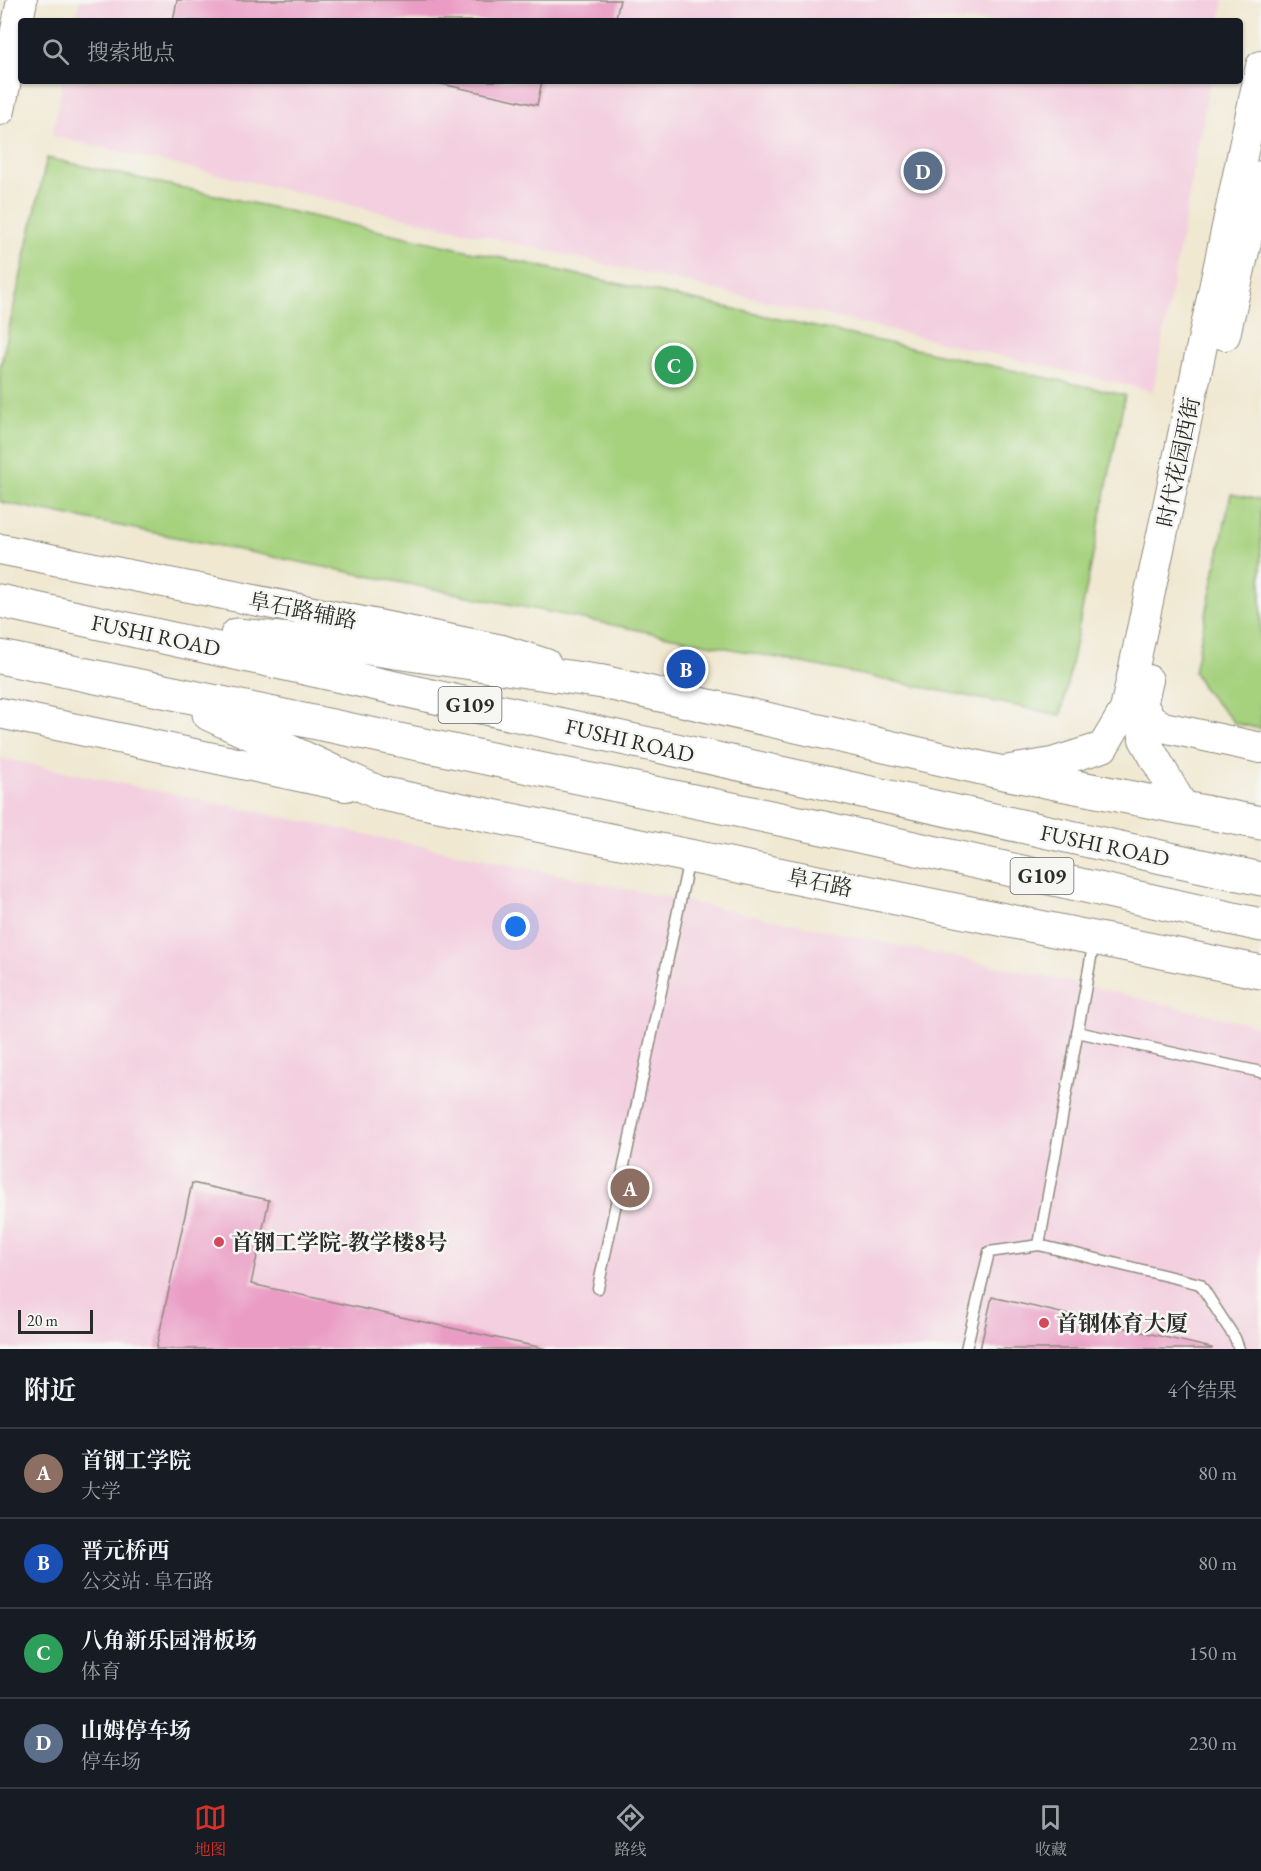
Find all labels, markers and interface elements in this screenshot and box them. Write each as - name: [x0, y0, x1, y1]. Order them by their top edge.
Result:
- search box: [18, 18, 1243, 84]
- icon: search: [39, 35, 72, 68]
- text: 搜索地点: [87, 38, 175, 67]
- pin: D: [904, 148, 942, 194]
- pin: C: [654, 342, 694, 388]
- street label: 时代花园西街: [1151, 395, 1206, 530]
- street label: 阜石路辅路: [246, 586, 360, 635]
- street label: FUSHI ROAD: [89, 608, 223, 663]
- pin: B: [666, 646, 706, 692]
- road number: G109: [438, 687, 502, 723]
- street label: FUSHI ROAD: [563, 712, 697, 769]
- street label: FUSHI ROAD: [1038, 818, 1172, 873]
- road number: G109: [1010, 858, 1074, 894]
- street label: 阜石路: [785, 862, 855, 903]
- your location: [501, 912, 530, 941]
- pin: A: [610, 1166, 650, 1210]
- place label: 首钢工学院-教学楼8号: [231, 1228, 448, 1257]
- marker: 首钢工学院-教学楼8号: [212, 1235, 226, 1249]
- scale bar: [18, 1307, 93, 1334]
- place label: 首钢体育大厦: [1056, 1309, 1188, 1338]
- text: 20 m: [27, 1310, 58, 1331]
- marker: 首钢体育大厦: [1037, 1316, 1051, 1330]
- text: 附近: [24, 1373, 76, 1407]
- text: 4个结果: [1167, 1377, 1237, 1403]
- text: 首钢工学院: [81, 1446, 191, 1475]
- text: A: [36, 1460, 51, 1486]
- text: 80 m: [1198, 1460, 1237, 1486]
- text: 大学: [81, 1478, 121, 1504]
- text: 晋元桥西: [81, 1536, 169, 1565]
- text: B: [37, 1550, 50, 1576]
- text: 80 m: [1198, 1550, 1237, 1576]
- text: 公交站 · 阜石路: [81, 1568, 213, 1594]
- text: 八角新乐园滑板场: [81, 1626, 257, 1655]
- text: C: [36, 1640, 51, 1666]
- text: 150 m: [1189, 1640, 1237, 1666]
- text: 体育: [81, 1658, 121, 1684]
- text: 山姆停车场: [81, 1716, 191, 1745]
- text: D: [36, 1730, 51, 1756]
- text: 230 m: [1189, 1730, 1237, 1756]
- text: 停车场: [81, 1748, 141, 1774]
- tab: 地图: [194, 1801, 227, 1860]
- tab: 路线: [614, 1801, 647, 1860]
- tab: 收藏: [1034, 1801, 1067, 1860]

